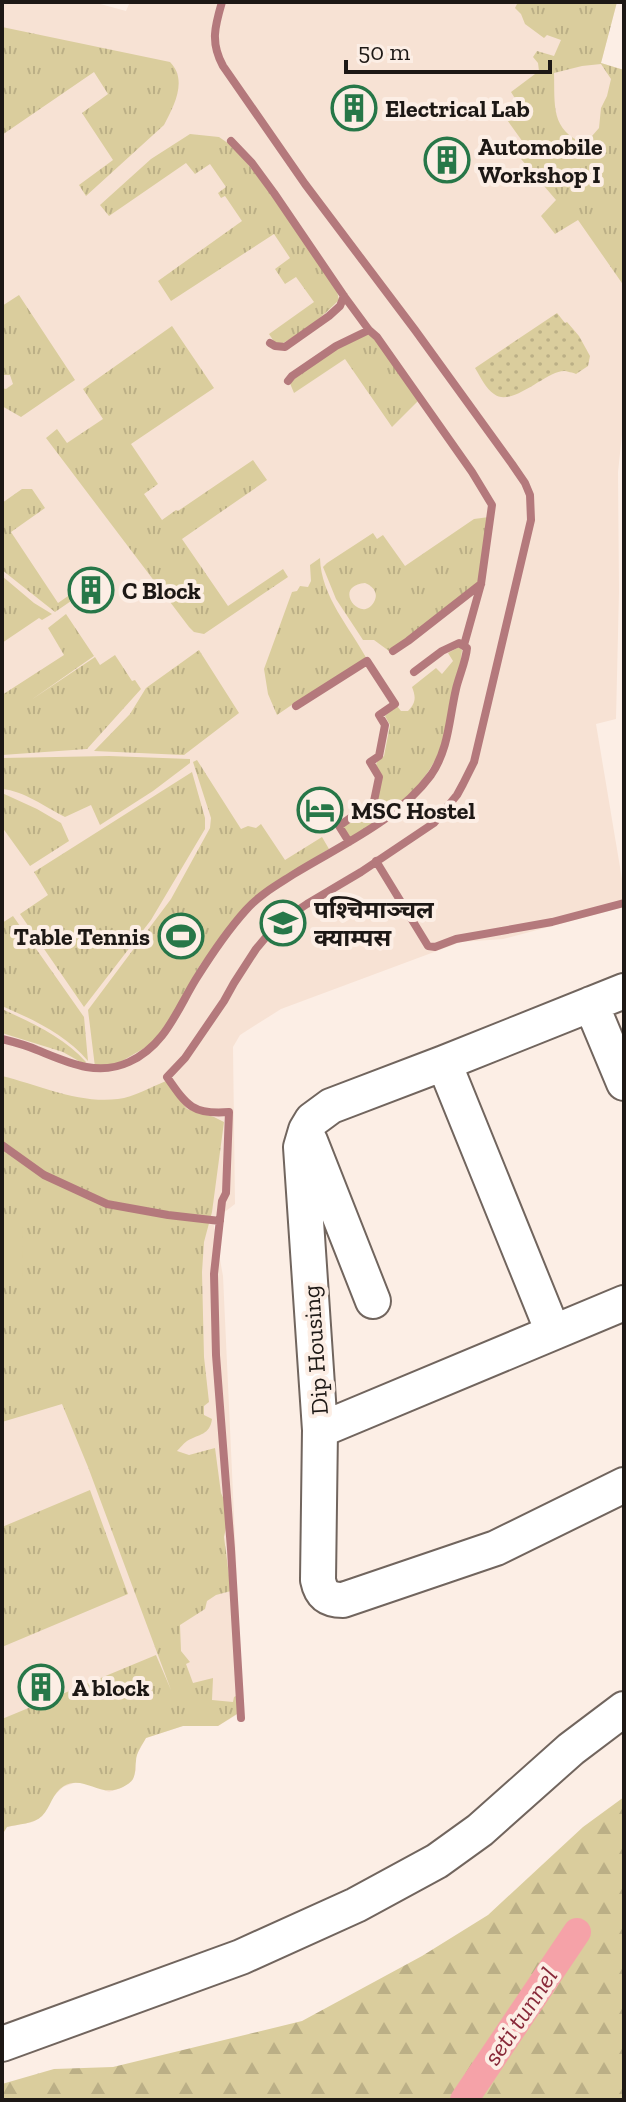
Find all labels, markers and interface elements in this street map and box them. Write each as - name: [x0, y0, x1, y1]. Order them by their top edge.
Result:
- scale bar: [346, 24, 550, 74]
- text: 50 m: [358, 37, 411, 66]
- building icon: Electrical Lab: [330, 84, 378, 132]
- place label: Electrical Lab: [385, 94, 530, 123]
- place label: Automobile Workshop I: [478, 132, 603, 189]
- building icon: Automobile Workshop I: [423, 136, 471, 184]
- building icon: C Block: [67, 566, 115, 614]
- place label: C Block: [122, 576, 201, 605]
- hotel icon: MSC Hostel: [296, 786, 344, 834]
- place label: MSC Hostel: [351, 796, 475, 825]
- place label: पश्‍चिमाञ्‍चल क्याम्पस: [314, 895, 435, 952]
- school or university icon: पश्‍चिमाञ्‍चल क्याम्पस: [259, 899, 307, 947]
- sports icon: Table Tennis: [157, 912, 205, 960]
- place label: Table Tennis: [14, 922, 150, 951]
- street label: Dip Housing: [296, 1284, 334, 1416]
- building icon: A block: [17, 1663, 65, 1711]
- place label: A block: [72, 1673, 149, 1702]
- water label: seti tunnel: [476, 1961, 564, 2071]

